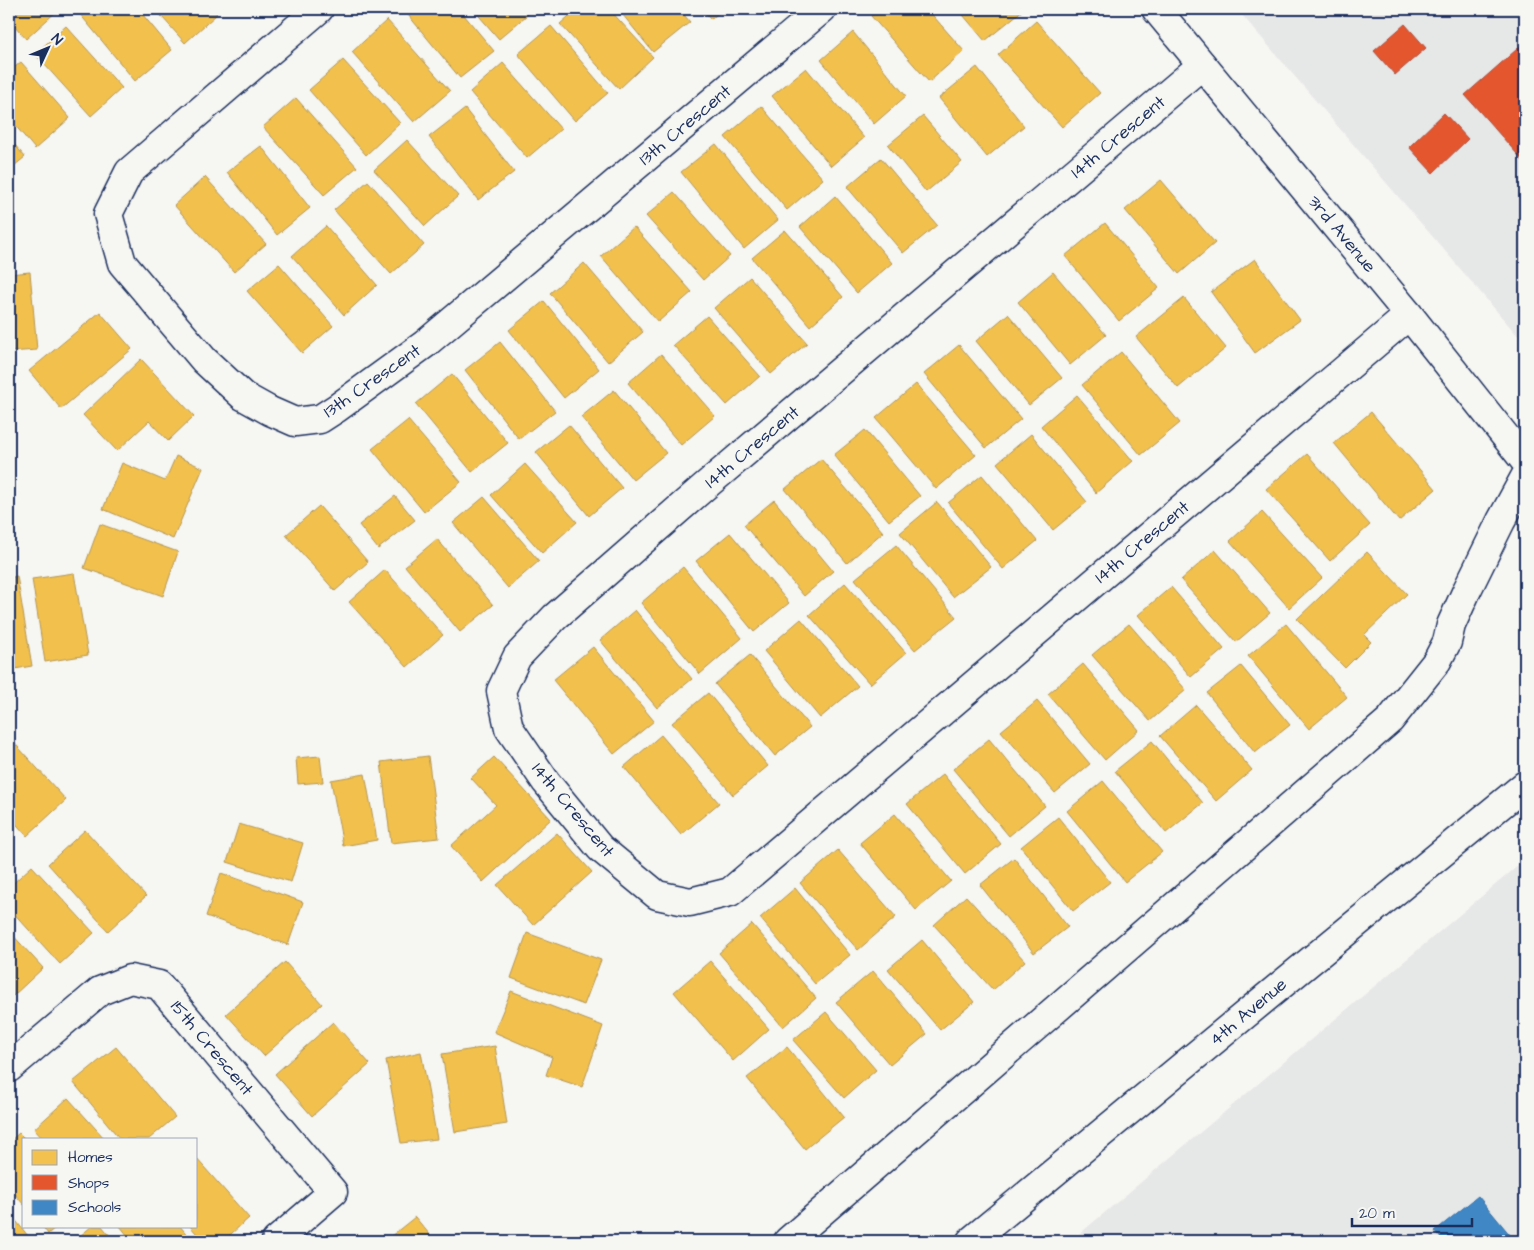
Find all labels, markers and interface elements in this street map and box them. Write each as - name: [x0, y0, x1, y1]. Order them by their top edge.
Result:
- north arrow: [22, 22, 72, 72]
- text: N: [46, 30, 67, 50]
- street label: 13th Crescent: [633, 78, 737, 171]
- street label: 14th Crescent: [1065, 89, 1171, 184]
- street label: 3rd Avenue: [1302, 190, 1382, 278]
- street label: 13th Crescent: [318, 338, 426, 424]
- street label: 14th Crescent: [699, 399, 805, 494]
- street label: 14th Crescent: [1089, 494, 1195, 589]
- street label: 14th Crescent: [526, 757, 621, 863]
- street label: 4th Avenue: [1204, 972, 1292, 1052]
- street label: 15th Crescent: [165, 995, 260, 1102]
- legend: [22, 1138, 198, 1228]
- text: Homes: [68, 1147, 113, 1168]
- text: Shops: [68, 1173, 110, 1194]
- scale bar: [1352, 1195, 1472, 1227]
- text: Schools: [68, 1197, 122, 1218]
- text: 20 m: [1359, 1203, 1395, 1224]

